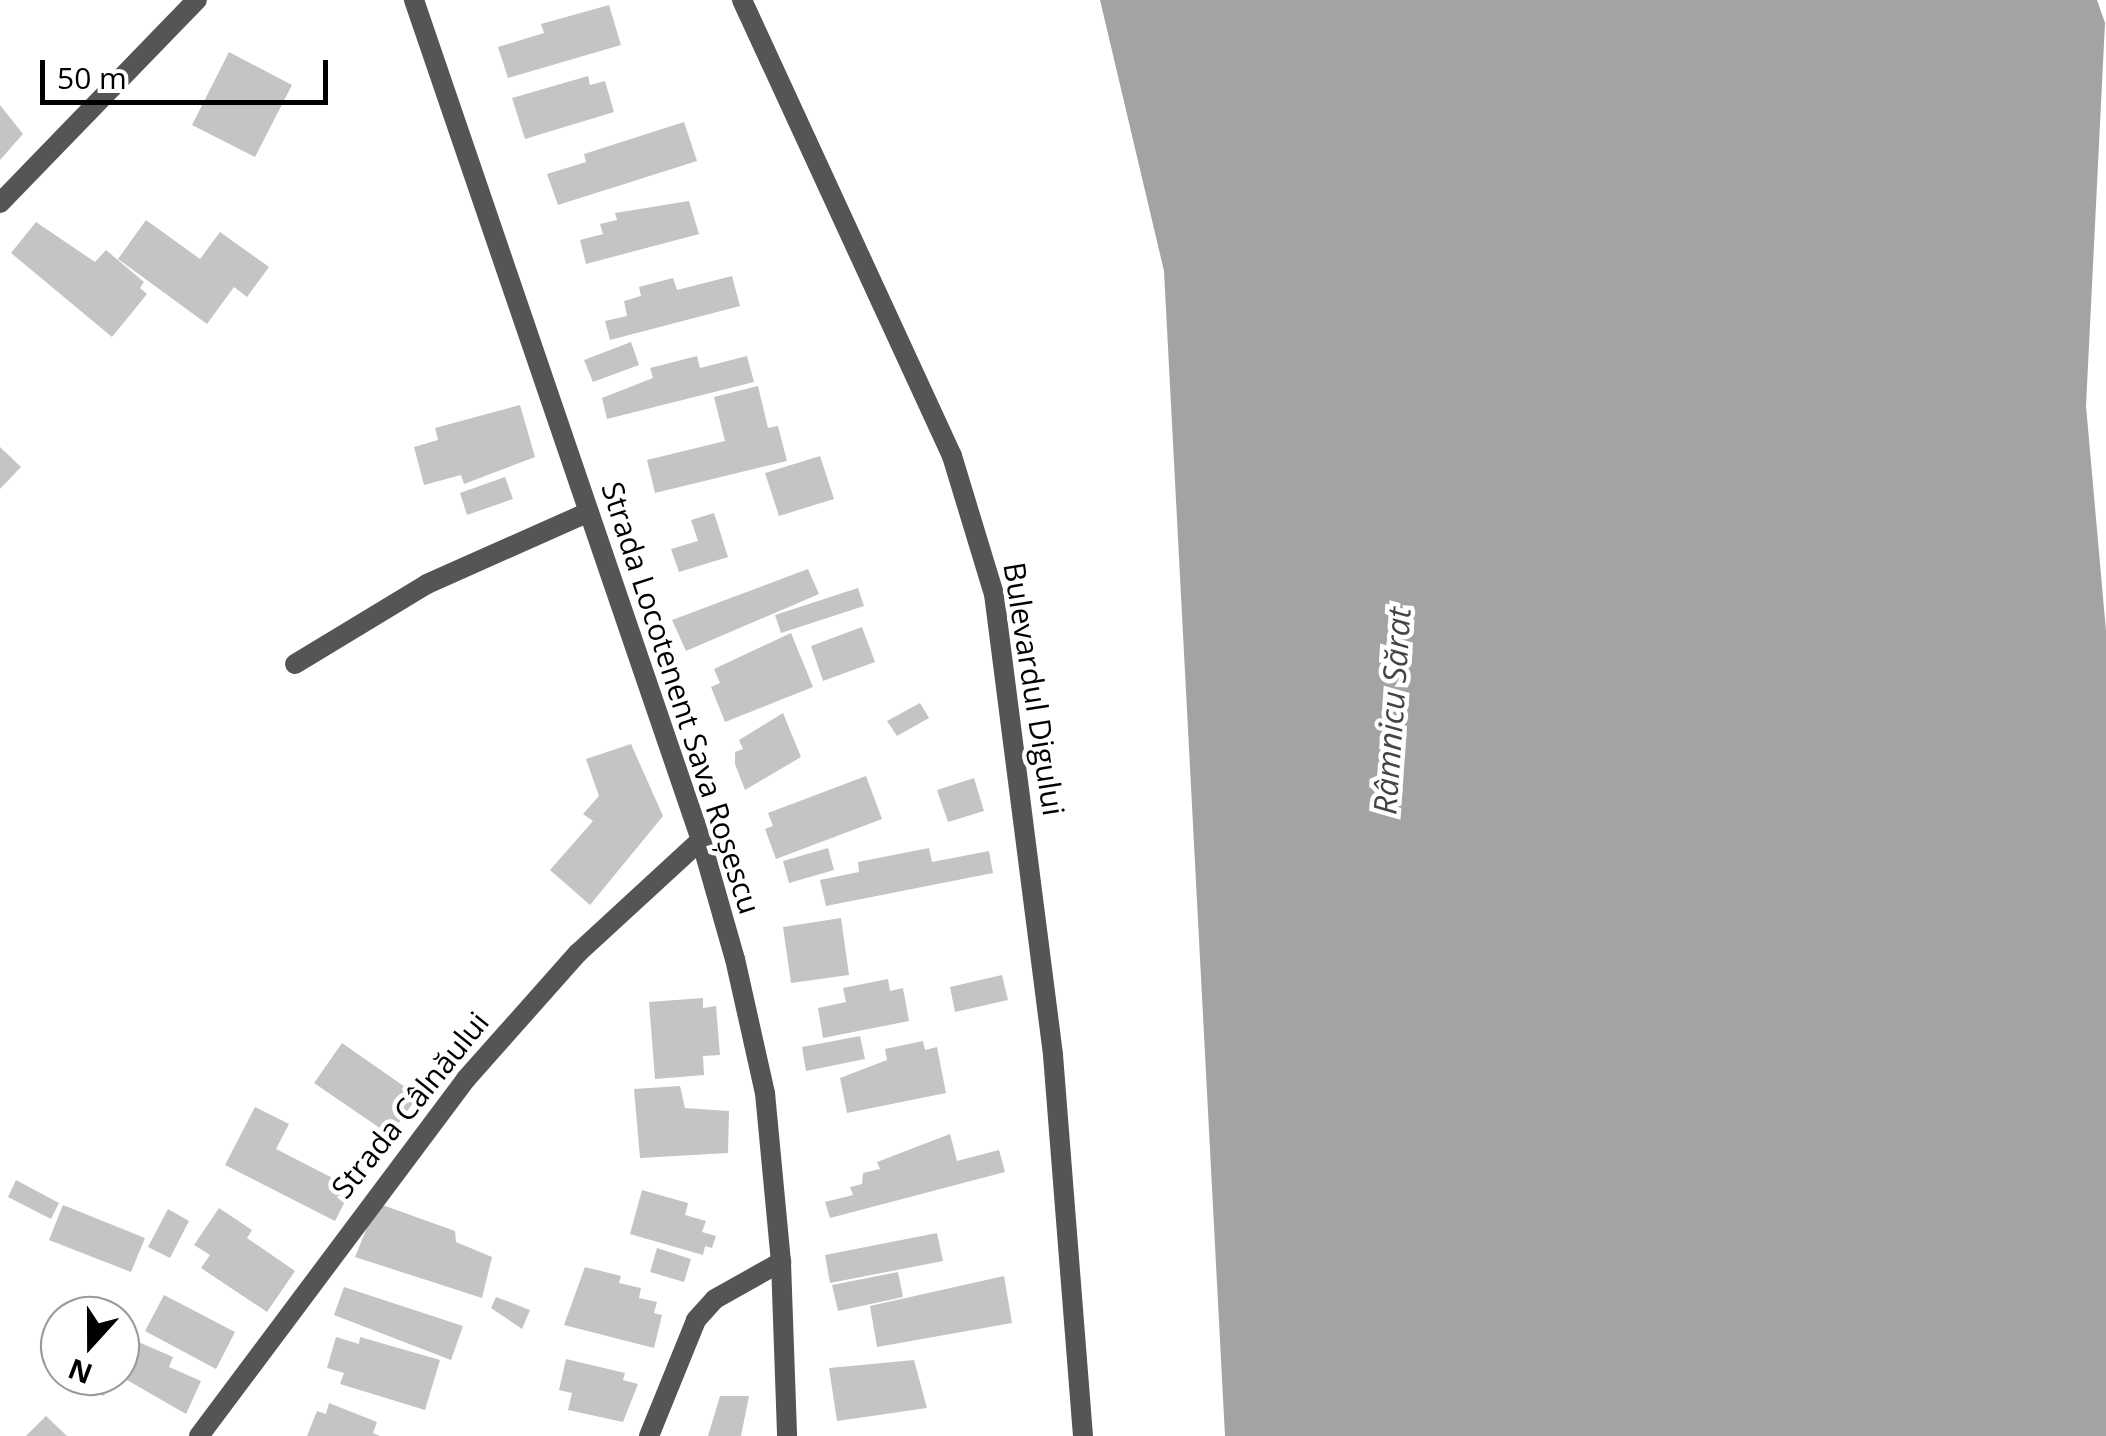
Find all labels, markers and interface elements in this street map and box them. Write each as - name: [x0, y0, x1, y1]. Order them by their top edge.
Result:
- scale bar: [45, 40, 332, 102]
- text: 50 m: [57, 57, 127, 98]
- street label: Strada Locotenent Sava Roșescu: [594, 477, 768, 919]
- street label: Bulevardul Digului: [996, 560, 1072, 818]
- water label: Râmnicu Sărat: [1366, 606, 1418, 816]
- street label: Strada Câlnăului: [324, 1005, 496, 1205]
- north arrow: [40, 1296, 140, 1396]
- text: N: [63, 1350, 97, 1394]

